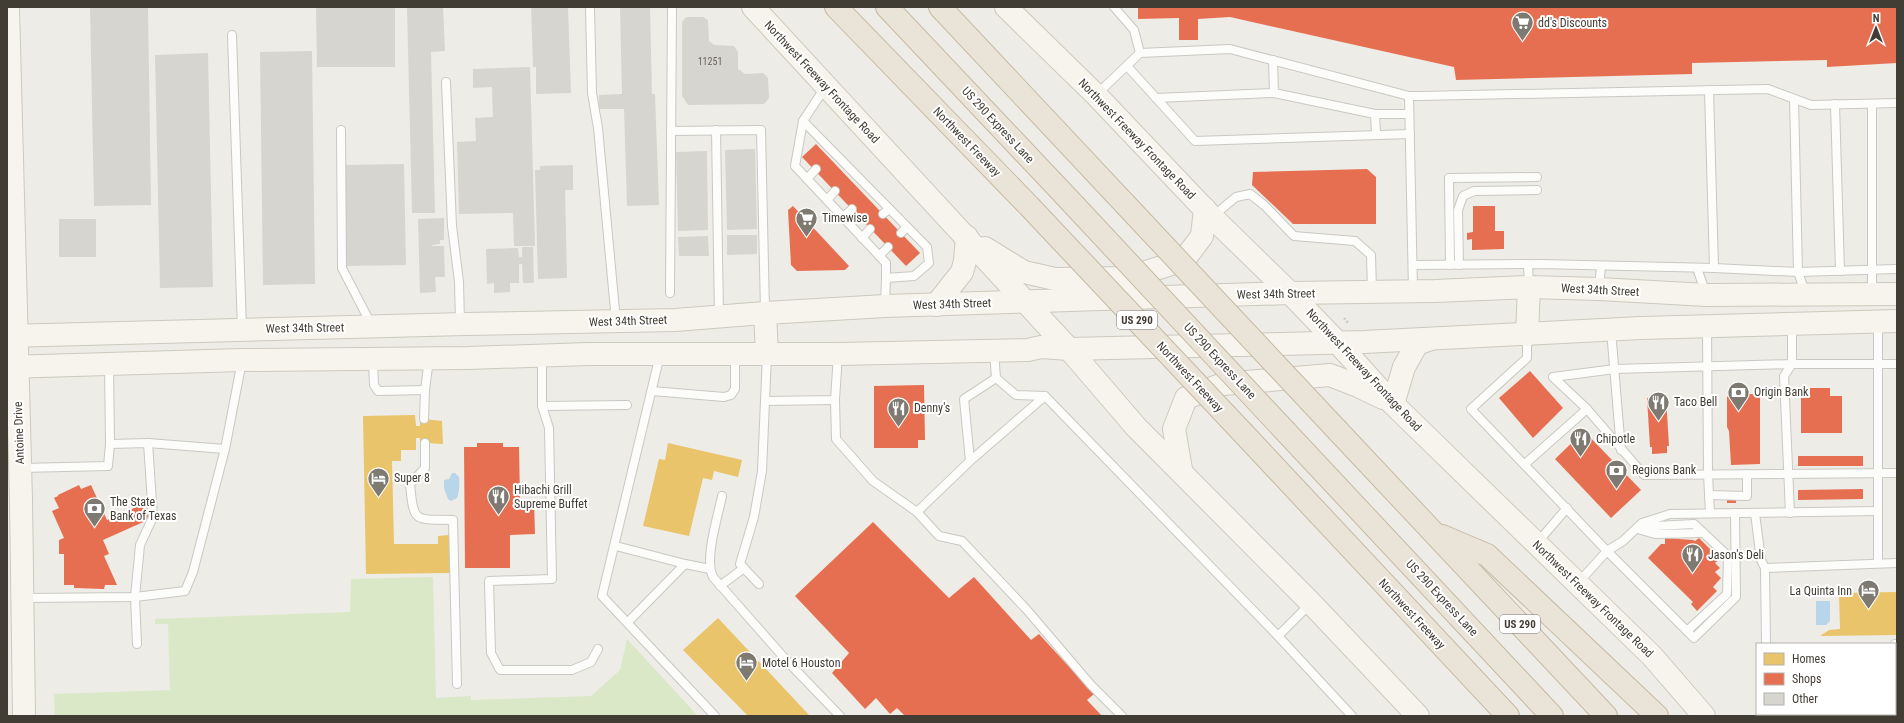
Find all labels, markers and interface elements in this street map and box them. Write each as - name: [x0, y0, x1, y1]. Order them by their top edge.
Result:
- north arrow: [1856, 8, 1896, 48]
- supermarket icon: dd's Discounts: [1510, 10, 1536, 43]
- text: N: [1873, 12, 1880, 25]
- place label: dd's Discounts: [1538, 16, 1607, 30]
- street label: Northwest Freeway Frontage Road: [762, 18, 882, 146]
- house number: 11251: [698, 56, 722, 67]
- street label: Northwest Freeway Frontage Road: [1076, 76, 1198, 202]
- street label: US 290 Express Lane: [959, 84, 1037, 166]
- street label: Northwest Freeway: [930, 104, 1004, 180]
- supermarket icon: Timewise: [793, 205, 819, 238]
- place label: Timewise: [822, 211, 868, 225]
- street label: West 34th Street: [1560, 281, 1640, 299]
- street label: West 34th Street: [1237, 286, 1316, 302]
- street label: West 34th Street: [913, 296, 992, 312]
- street label: Northwest Freeway Frontage Road: [1304, 306, 1424, 434]
- road number: US 290: [1117, 311, 1157, 329]
- street label: West 34th Street: [589, 313, 668, 329]
- street label: West 34th Street: [266, 320, 345, 336]
- street label: US 290 Express Lane: [1181, 320, 1259, 402]
- street label: Northwest Freeway: [1154, 339, 1226, 415]
- bank icon: Origin Bank: [1725, 379, 1751, 412]
- place label: Origin Bank: [1754, 385, 1809, 399]
- restaurant icon: Taco Bell: [1645, 389, 1671, 422]
- restaurant icon: Denny's: [886, 395, 912, 428]
- place label: Taco Bell: [1674, 395, 1717, 409]
- street label: Antoine Drive: [11, 401, 27, 465]
- place label: Denny's: [914, 401, 950, 415]
- restaurant icon: Chipotle: [1567, 426, 1593, 459]
- place label: Chipotle: [1596, 432, 1636, 446]
- bank icon: Regions Bank: [1603, 457, 1629, 490]
- place label: Regions Bank: [1632, 463, 1697, 477]
- hotel icon: Super 8: [366, 465, 392, 498]
- place label: Super 8: [394, 471, 430, 485]
- place label: Hibachi Grill Supreme Buffet: [514, 483, 588, 511]
- restaurant icon: Hibachi Grill Supreme Buffet: [486, 484, 512, 517]
- place label: The State Bank of Texas: [110, 495, 176, 523]
- bank icon: The State Bank of Texas: [81, 496, 107, 529]
- street label: Northwest Freeway Frontage Road: [1530, 538, 1656, 660]
- restaurant icon: Jason's Deli: [1679, 542, 1705, 575]
- place label: Jason's Deli: [1708, 548, 1764, 562]
- street label: US 290 Express Lane: [1403, 557, 1481, 639]
- street label: Northwest Freeway: [1376, 576, 1448, 652]
- hotel icon: La Quinta Inn: [1855, 578, 1881, 611]
- place label: La Quinta Inn: [1790, 584, 1852, 598]
- road number: US 290: [1500, 615, 1540, 633]
- legend: [1756, 643, 1896, 715]
- hotel icon: Motel 6 Houston: [734, 650, 760, 683]
- text: Homes: [1792, 652, 1826, 666]
- place label: Motel 6 Houston: [762, 656, 841, 670]
- text: Shops: [1792, 672, 1821, 686]
- text: Other: [1792, 692, 1818, 706]

